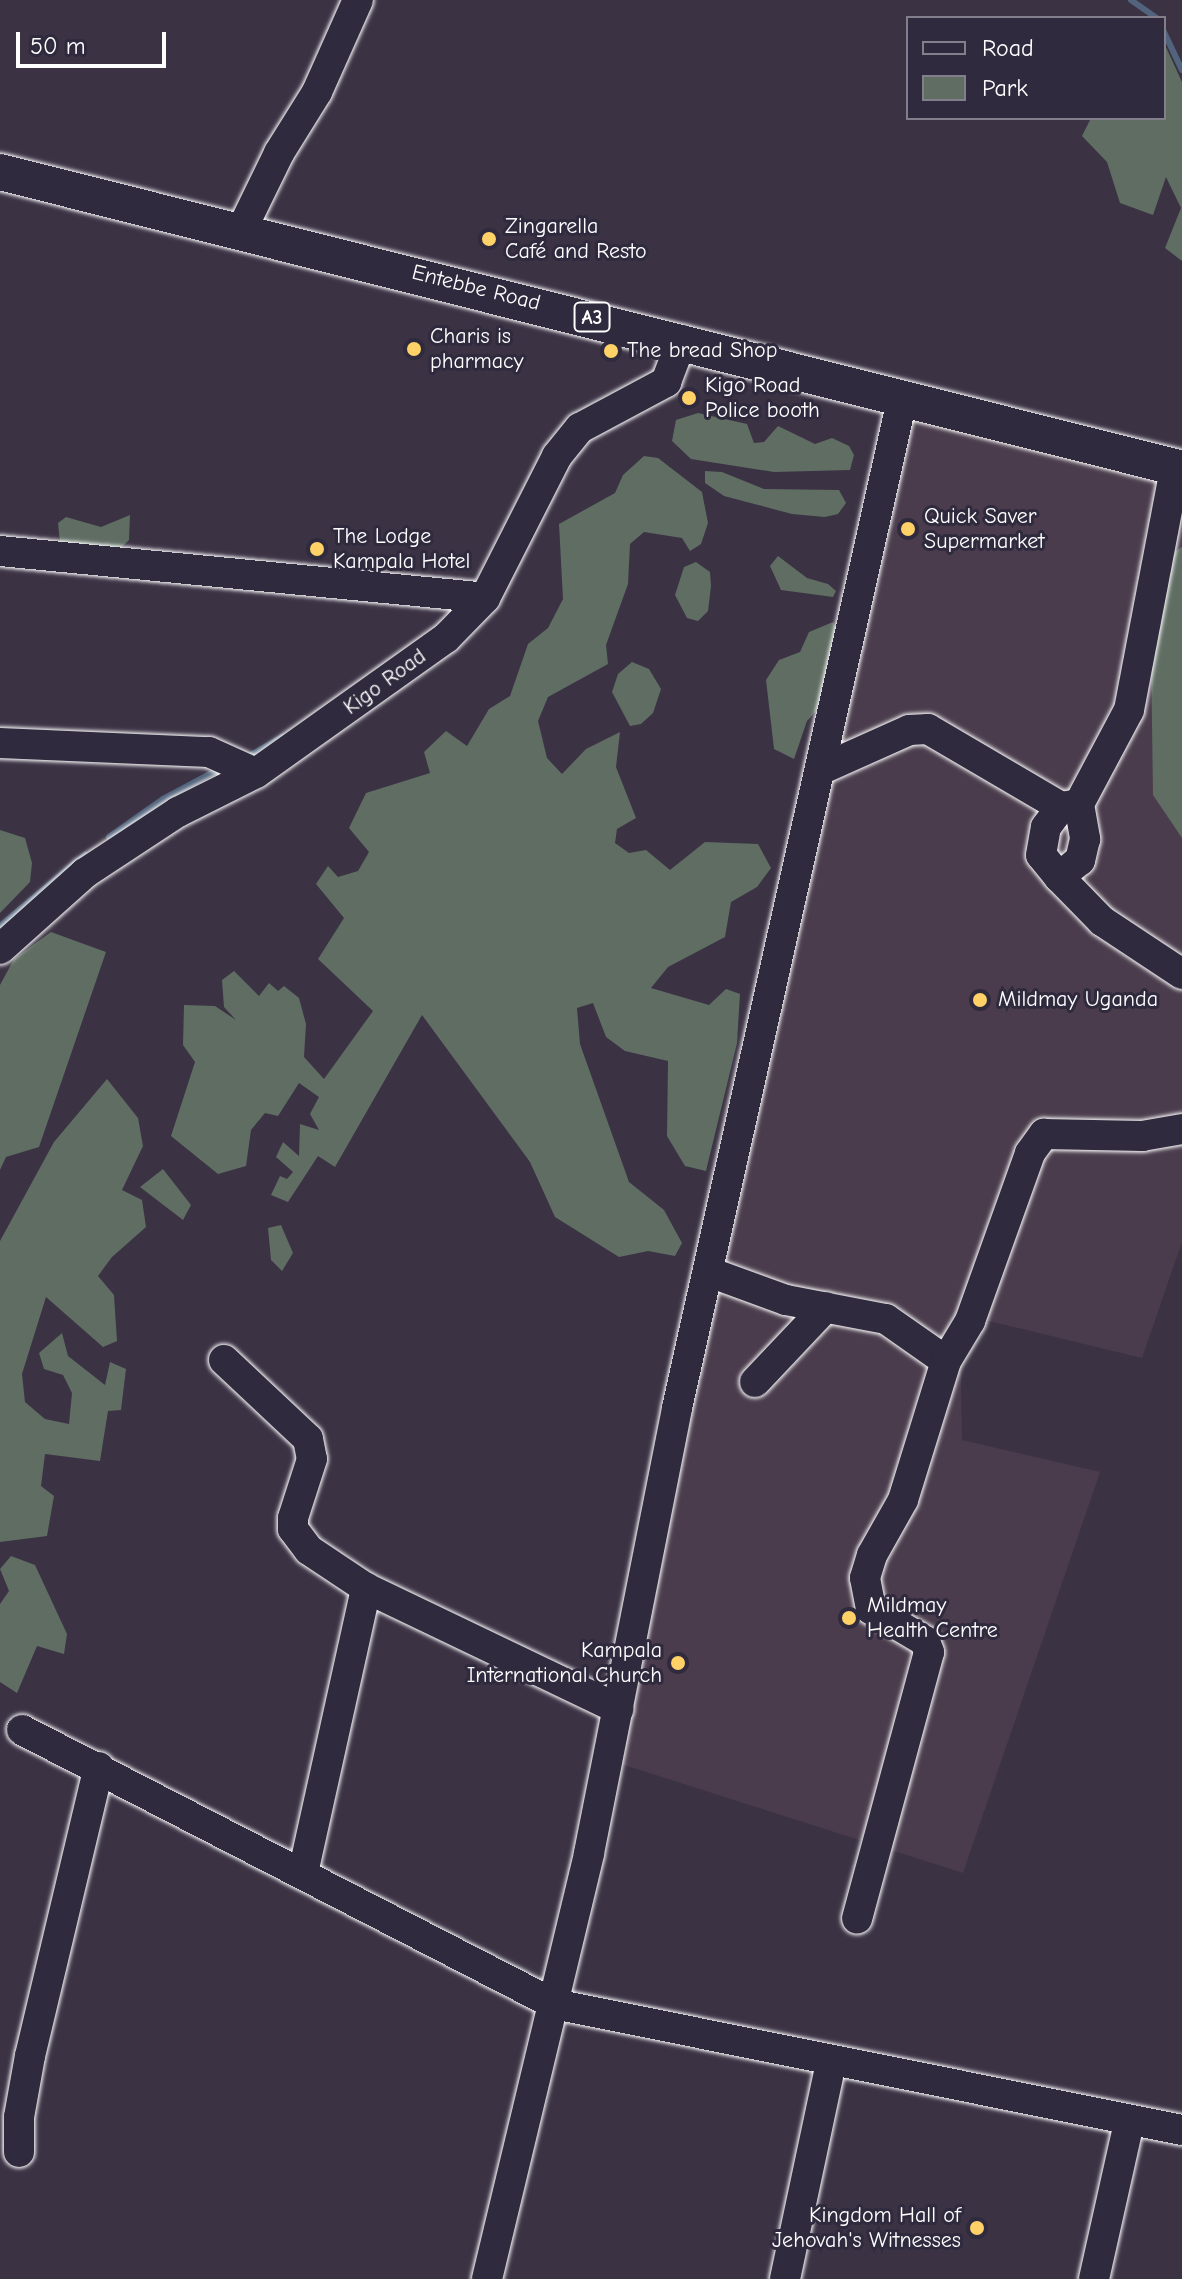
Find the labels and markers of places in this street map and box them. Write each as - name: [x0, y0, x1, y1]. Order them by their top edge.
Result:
- place label: Zingarella Café and Resto: [505, 213, 647, 264]
- marker: Zingarella Café and Resto: [480, 230, 498, 248]
- place label: Charis is pharmacy: [430, 323, 524, 374]
- place label: The bread Shop: [627, 338, 777, 364]
- marker: Charis is pharmacy: [405, 340, 423, 358]
- marker: The bread Shop: [602, 342, 620, 360]
- place label: Kigo Road Police booth: [705, 372, 820, 424]
- marker: Kigo Road Police booth: [680, 389, 698, 407]
- place label: Quick Saver Supermarket: [924, 503, 1045, 554]
- marker: Quick Saver Supermarket: [899, 520, 917, 538]
- place label: The Lodge Kampala Hotel: [333, 523, 470, 574]
- marker: The Lodge Kampala Hotel: [308, 540, 326, 558]
- place label: Mildmay Uganda: [998, 987, 1158, 1013]
- marker: Mildmay Uganda: [969, 989, 991, 1011]
- place label: Mildmay Health Centre: [867, 1592, 998, 1644]
- marker: Mildmay Health Centre: [838, 1607, 860, 1629]
- place label: Kampala International Church: [467, 1637, 662, 1688]
- marker: Kampala International Church: [669, 1654, 687, 1672]
- place label: Kingdom Hall of Jehovah's Witnesses: [772, 2202, 961, 2254]
- marker: Kingdom Hall of Jehovah's Witnesses: [968, 2219, 986, 2237]

